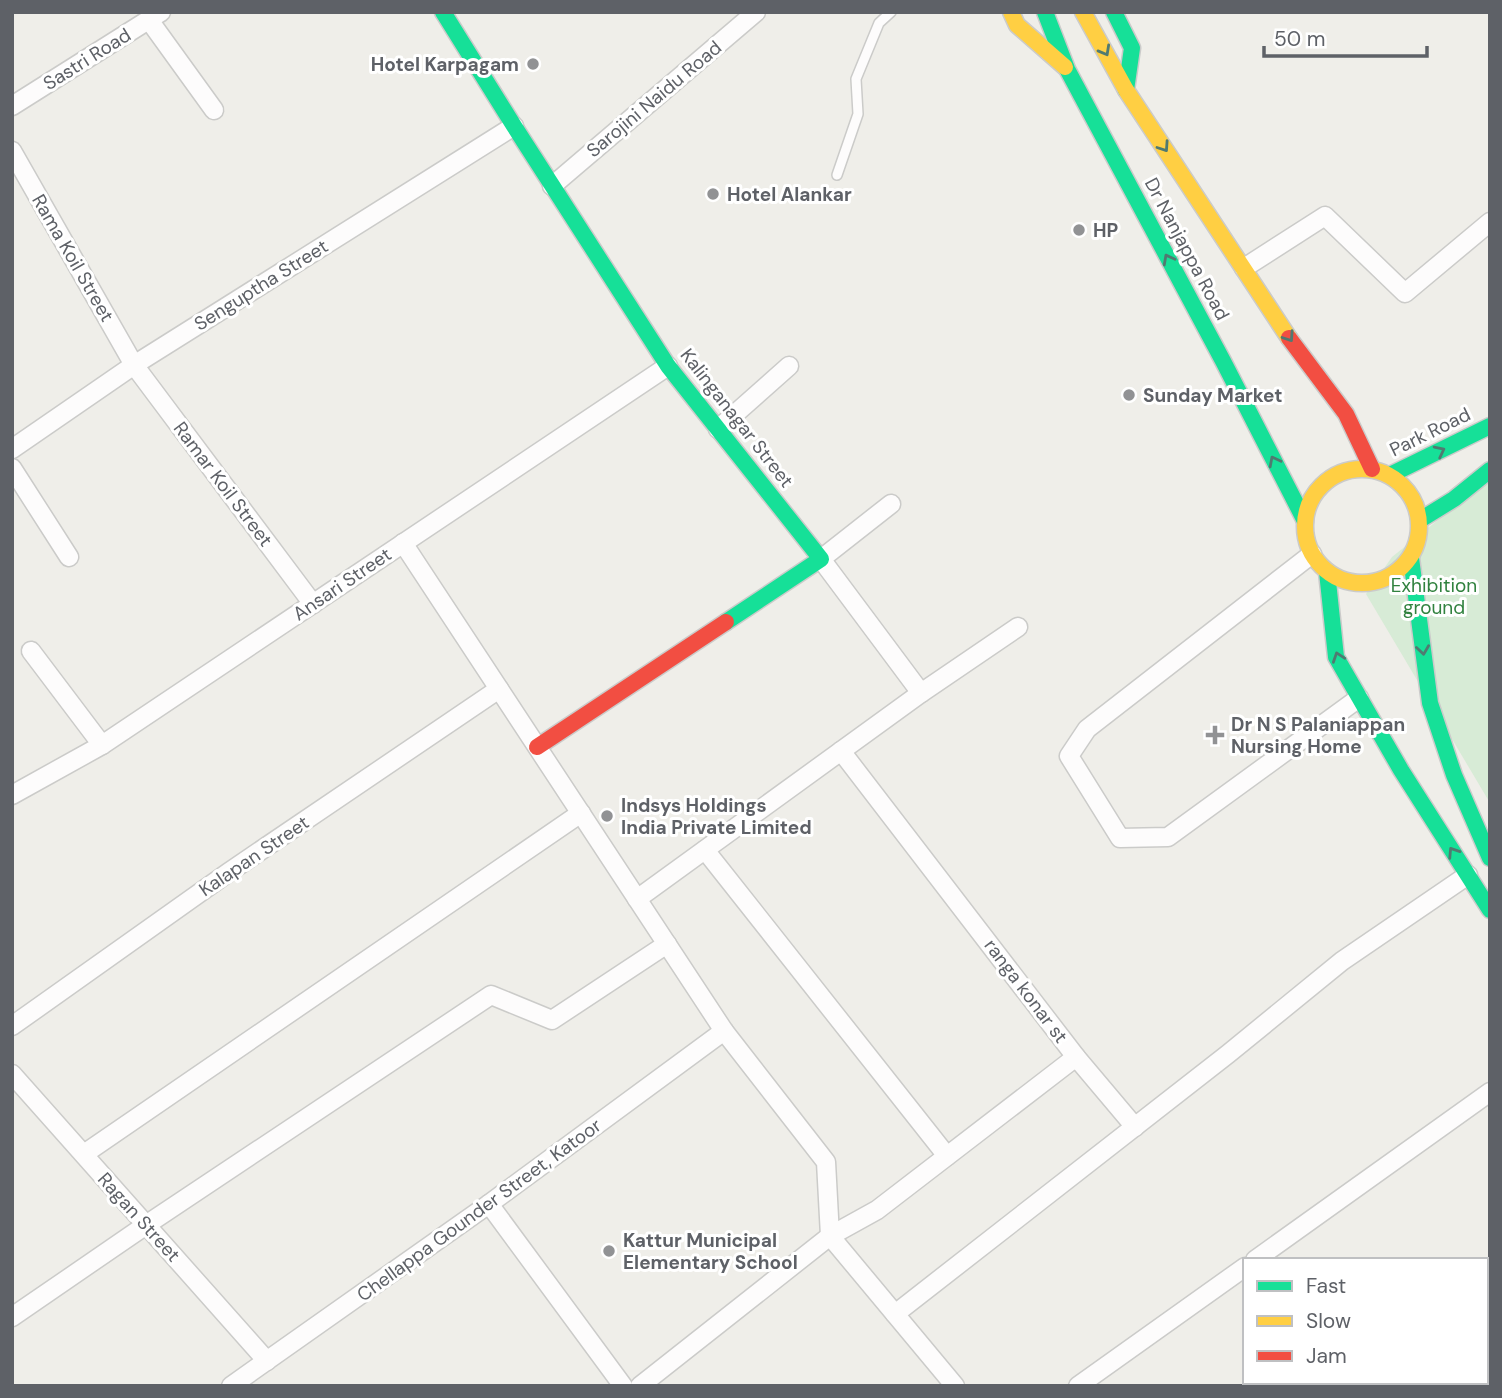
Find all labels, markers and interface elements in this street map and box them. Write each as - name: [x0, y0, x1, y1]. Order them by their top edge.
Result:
- scale bar: [1264, 14, 1427, 58]
- street label: Sastri Road: [38, 22, 136, 96]
- text: 50 m: [1274, 25, 1325, 53]
- street label: Sarojini Naidu Road: [581, 35, 727, 163]
- one-way arrow: [1097, 44, 1110, 56]
- place label: Hotel Karpagam: [371, 52, 519, 77]
- marker: Hotel Karpagam: [525, 56, 541, 72]
- one-way arrow: [1156, 139, 1168, 152]
- street label: Dr Nanjappa Road: [1139, 173, 1235, 325]
- place label: Hotel Alankar: [727, 182, 852, 207]
- marker: Hotel Alankar: [705, 186, 721, 202]
- street label: Rama Koil Street: [26, 190, 120, 326]
- place label: HP: [1093, 218, 1119, 243]
- marker: HP: [1071, 222, 1087, 238]
- street label: Senguptha Street: [189, 234, 333, 336]
- one-way arrow: [1163, 254, 1177, 266]
- one-way arrow: [1280, 330, 1293, 343]
- street label: Kalinganagar Street: [675, 343, 799, 493]
- place label: Sunday Market: [1143, 383, 1283, 408]
- marker: Sunday Market: [1121, 387, 1137, 403]
- street label: Park Road: [1386, 402, 1474, 462]
- street label: Ramar Koil Street: [168, 417, 278, 551]
- one-way arrow: [1433, 446, 1445, 460]
- one-way arrow: [1268, 456, 1282, 468]
- street label: Ansari Street: [288, 542, 396, 626]
- park label: Exhibition ground: [1391, 573, 1477, 620]
- one-way arrow: [1416, 644, 1431, 656]
- one-way arrow: [1332, 651, 1346, 663]
- place label: Dr N S Palaniappan Nursing Home: [1231, 712, 1405, 759]
- marker: Dr N S Palaniappan Nursing Home: [1205, 725, 1225, 745]
- place label: Indsys Holdings India Private Limited: [621, 793, 812, 840]
- marker: Indsys Holdings India Private Limited: [599, 808, 615, 824]
- street label: Kalapan Street: [194, 810, 314, 902]
- one-way arrow: [1449, 847, 1462, 860]
- street label: ranga konar st: [979, 934, 1073, 1048]
- street label: Chellappa Gounder Street, Katoor: [352, 1113, 606, 1307]
- street label: Ragan Street: [92, 1167, 186, 1267]
- place label: Kattur Municipal Elementary School: [623, 1228, 798, 1275]
- marker: Kattur Municipal Elementary School: [601, 1243, 617, 1259]
- legend: [1243, 1258, 1488, 1384]
- text: Fast: [1306, 1272, 1346, 1300]
- text: Slow: [1306, 1307, 1351, 1335]
- text: Jam: [1306, 1342, 1347, 1370]

